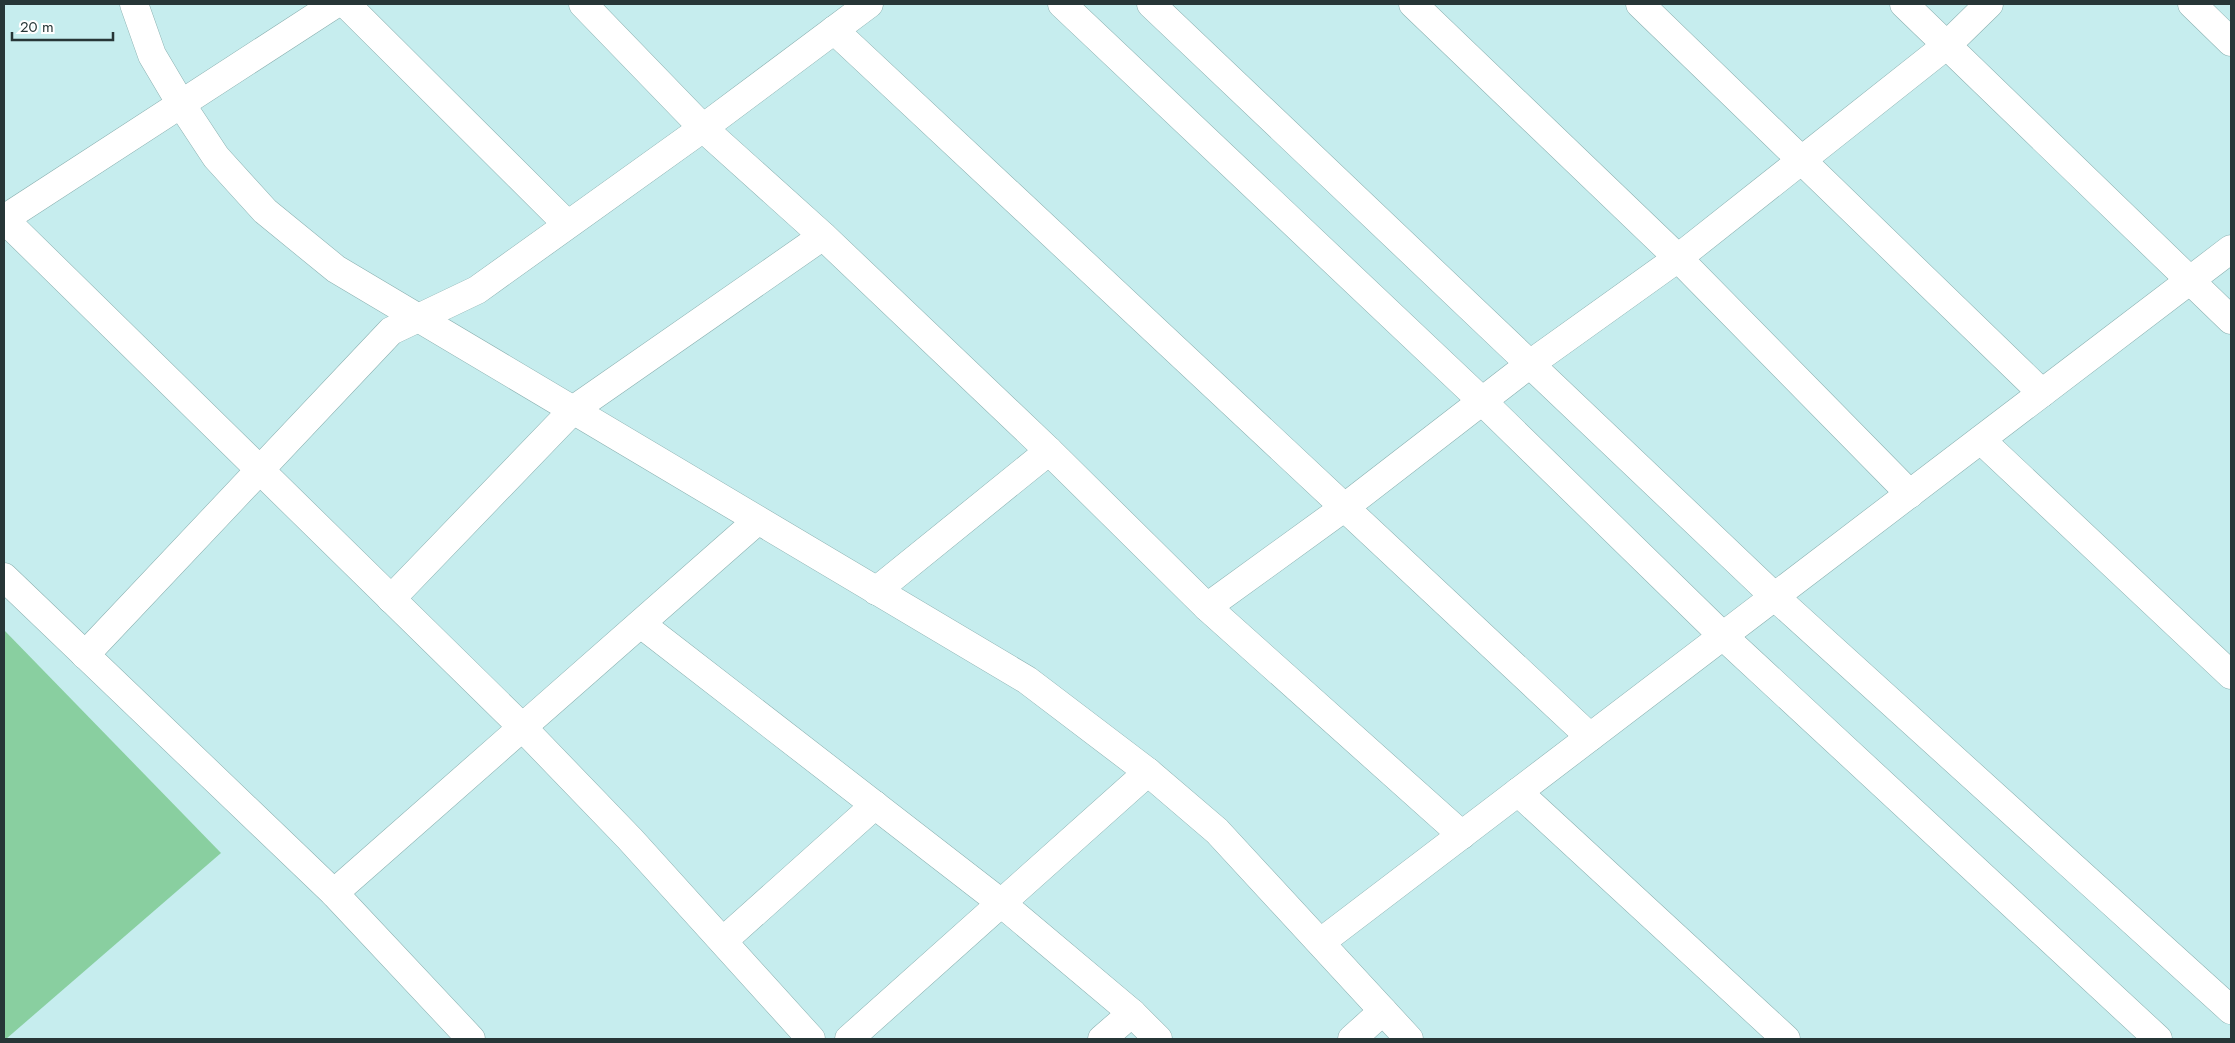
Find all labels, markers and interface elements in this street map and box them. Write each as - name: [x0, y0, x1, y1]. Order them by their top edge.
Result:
- scale bar: [12, 10, 114, 42]
- text: 20 m: [20, 16, 54, 38]

